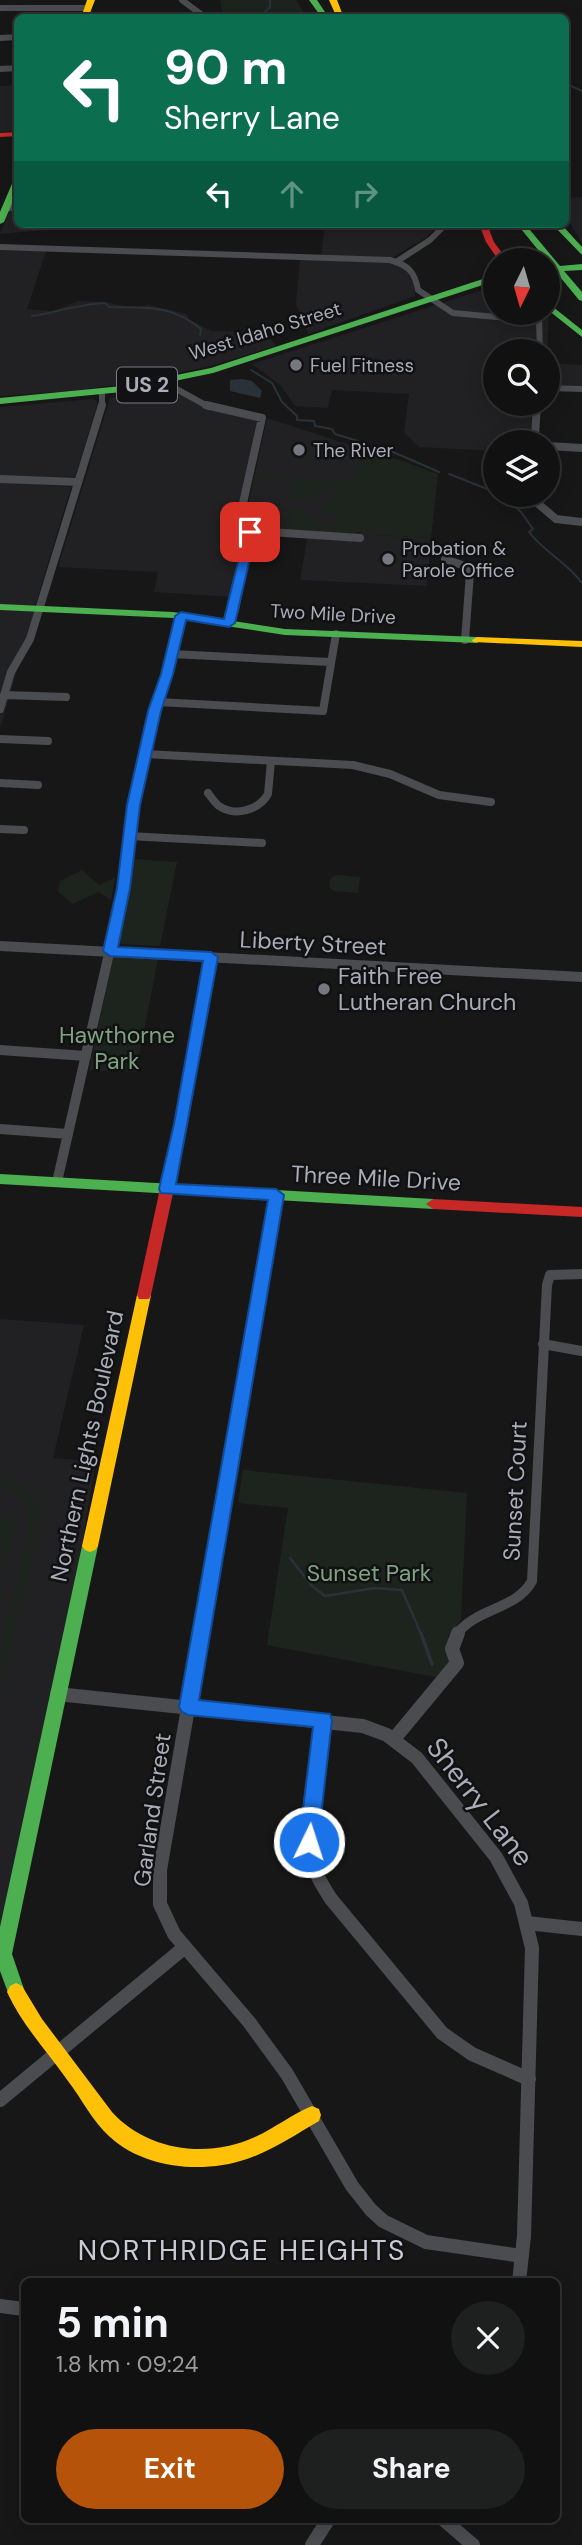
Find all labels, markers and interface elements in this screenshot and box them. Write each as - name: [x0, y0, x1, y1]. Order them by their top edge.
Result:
- text: 90 m: [164, 35, 287, 99]
- icon: left: [49, 42, 140, 133]
- text: Sherry Lane: [164, 97, 340, 139]
- icon: left: [200, 175, 238, 213]
- icon: ahead: [273, 175, 311, 213]
- icon: right: [346, 175, 384, 213]
- north arrow: [483, 248, 560, 326]
- map controls: [483, 248, 560, 507]
- street label: West Idaho Street: [186, 296, 344, 366]
- button: search: [483, 339, 560, 416]
- place label: Fuel Fitness: [310, 353, 414, 378]
- marker: Fuel Fitness: [288, 357, 304, 373]
- road number: US 2: [117, 368, 177, 402]
- button: layers: [483, 430, 560, 507]
- place label: The River: [313, 438, 394, 463]
- marker: The River: [291, 442, 307, 458]
- pin: [220, 502, 280, 562]
- icon: arrive: [231, 513, 269, 551]
- place label: Probation & Parole Office: [402, 536, 514, 583]
- marker: Probation & Parole Office: [380, 551, 396, 567]
- street label: Two Mile Drive: [270, 598, 396, 630]
- street label: Liberty Street: [239, 924, 387, 962]
- place label: Faith Free Lutheran Church: [338, 961, 516, 1017]
- marker: Faith Free Lutheran Church: [316, 981, 332, 997]
- park label: Hawthorne Park: [59, 1020, 175, 1076]
- street label: Three Mile Drive: [290, 1159, 462, 1197]
- street label: Northern Lights Boulevard: [44, 1308, 130, 1584]
- street label: Sunset Court: [496, 1420, 534, 1562]
- park label: Sunset Park: [307, 1558, 432, 1588]
- street label: Sherry Lane: [418, 1730, 542, 1874]
- street label: Garland Street: [126, 1731, 178, 1889]
- position arrow: [272, 1805, 346, 1879]
- district label: NORTHRIDGE HEIGHTS: [78, 2232, 406, 2269]
- text: 5 min: [56, 2295, 169, 2350]
- button: close: [451, 2301, 525, 2375]
- text: 1.8 km · 09:24: [56, 2349, 198, 2379]
- button: Exit: [56, 2429, 284, 2509]
- button: Share: [298, 2429, 525, 2509]

